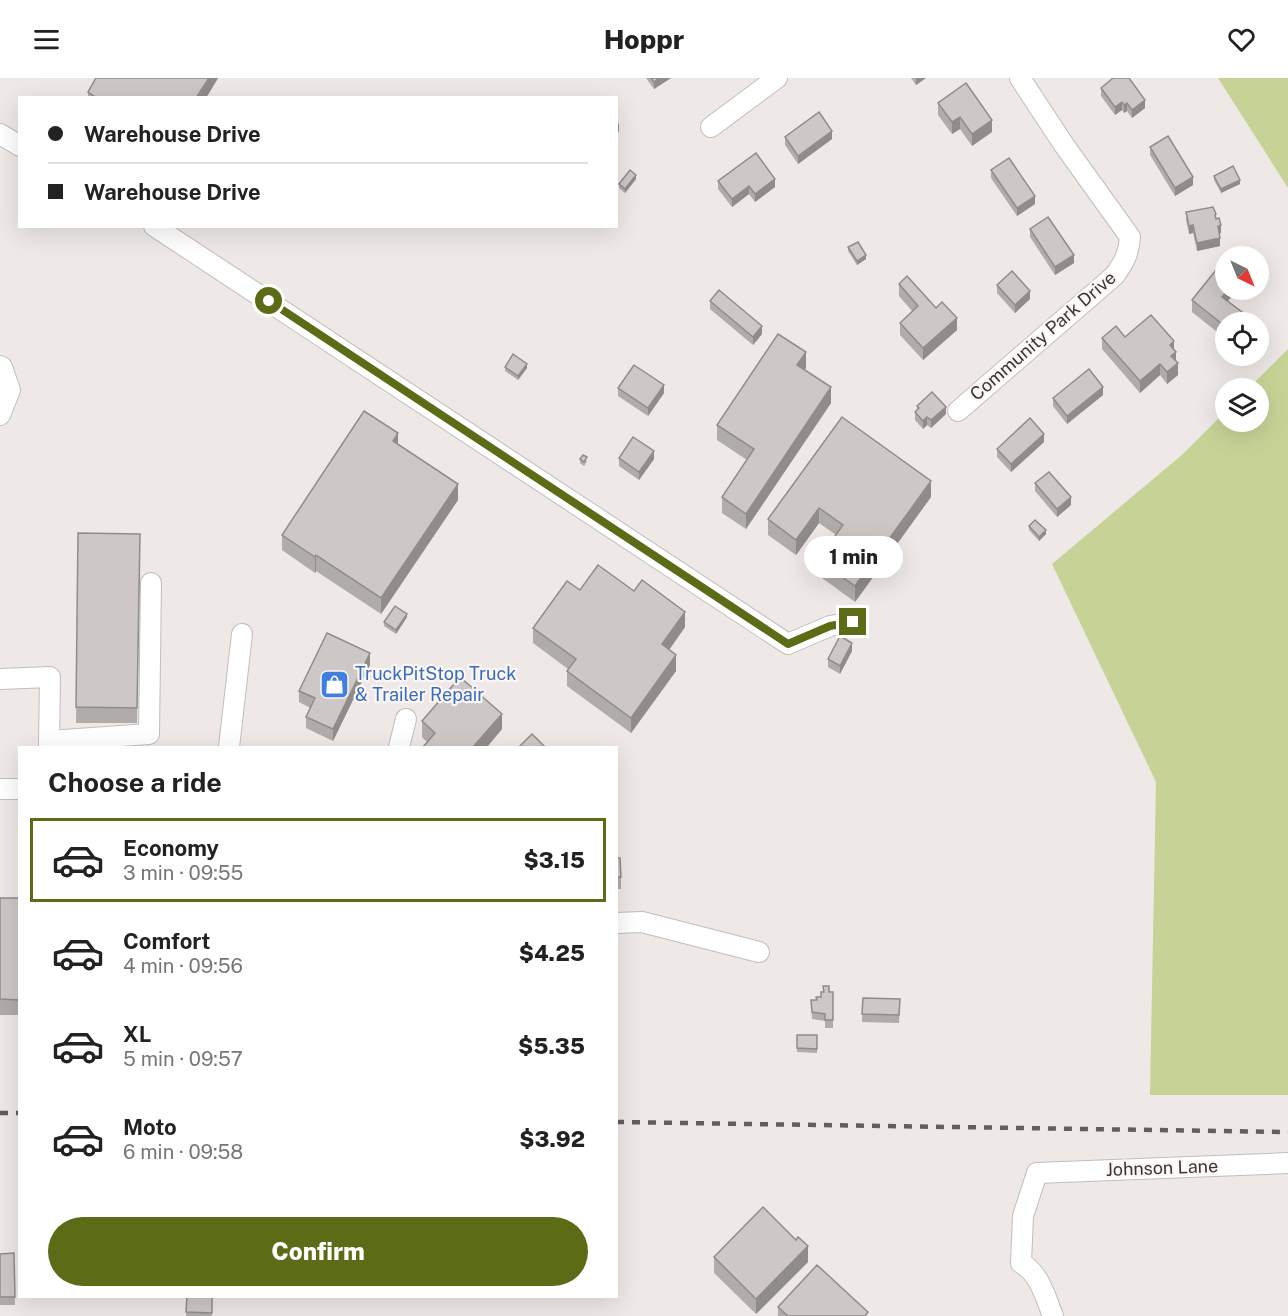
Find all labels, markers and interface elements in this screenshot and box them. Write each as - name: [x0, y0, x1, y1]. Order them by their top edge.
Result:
- icon: menu: [30, 23, 63, 56]
- text: Hoppr: [604, 23, 684, 55]
- icon: heart: [1225, 23, 1258, 56]
- text: Warehouse Drive: [84, 121, 261, 147]
- text: Warehouse Drive: [84, 179, 261, 205]
- north arrow: [1215, 246, 1269, 300]
- map controls: [1215, 246, 1269, 432]
- street label: Community Park Drive: [966, 267, 1120, 405]
- route start: [255, 287, 282, 314]
- button: locate: [1215, 312, 1269, 366]
- button: layers: [1215, 378, 1269, 432]
- callout: 1 min: [804, 535, 902, 577]
- text: 1 min: [829, 545, 878, 569]
- route end: [839, 608, 866, 635]
- place label: TruckPitStop Truck & Trailer Repair: [355, 663, 516, 705]
- shop icon: TruckPitStop Truck & Trailer Repair: [318, 668, 350, 700]
- text: Choose a ride: [48, 766, 222, 798]
- icon: car: [51, 833, 105, 887]
- text: Economy: [123, 835, 219, 861]
- text: $3.15: [524, 847, 585, 873]
- text: 3 min · 09:55: [123, 861, 243, 885]
- icon: car: [51, 926, 105, 980]
- text: Comfort: [123, 928, 210, 954]
- text: $4.25: [519, 940, 585, 966]
- text: 4 min · 09:56: [123, 954, 243, 978]
- icon: car: [51, 1019, 105, 1073]
- text: XL: [123, 1021, 151, 1047]
- text: $5.35: [518, 1033, 585, 1059]
- text: 5 min · 09:57: [123, 1047, 243, 1071]
- icon: car: [51, 1112, 105, 1166]
- text: Moto: [123, 1114, 177, 1140]
- text: $3.92: [519, 1126, 585, 1152]
- text: 6 min · 09:58: [123, 1140, 243, 1164]
- street label: Johnson Lane: [1105, 1155, 1219, 1180]
- button: Confirm: [48, 1217, 588, 1286]

